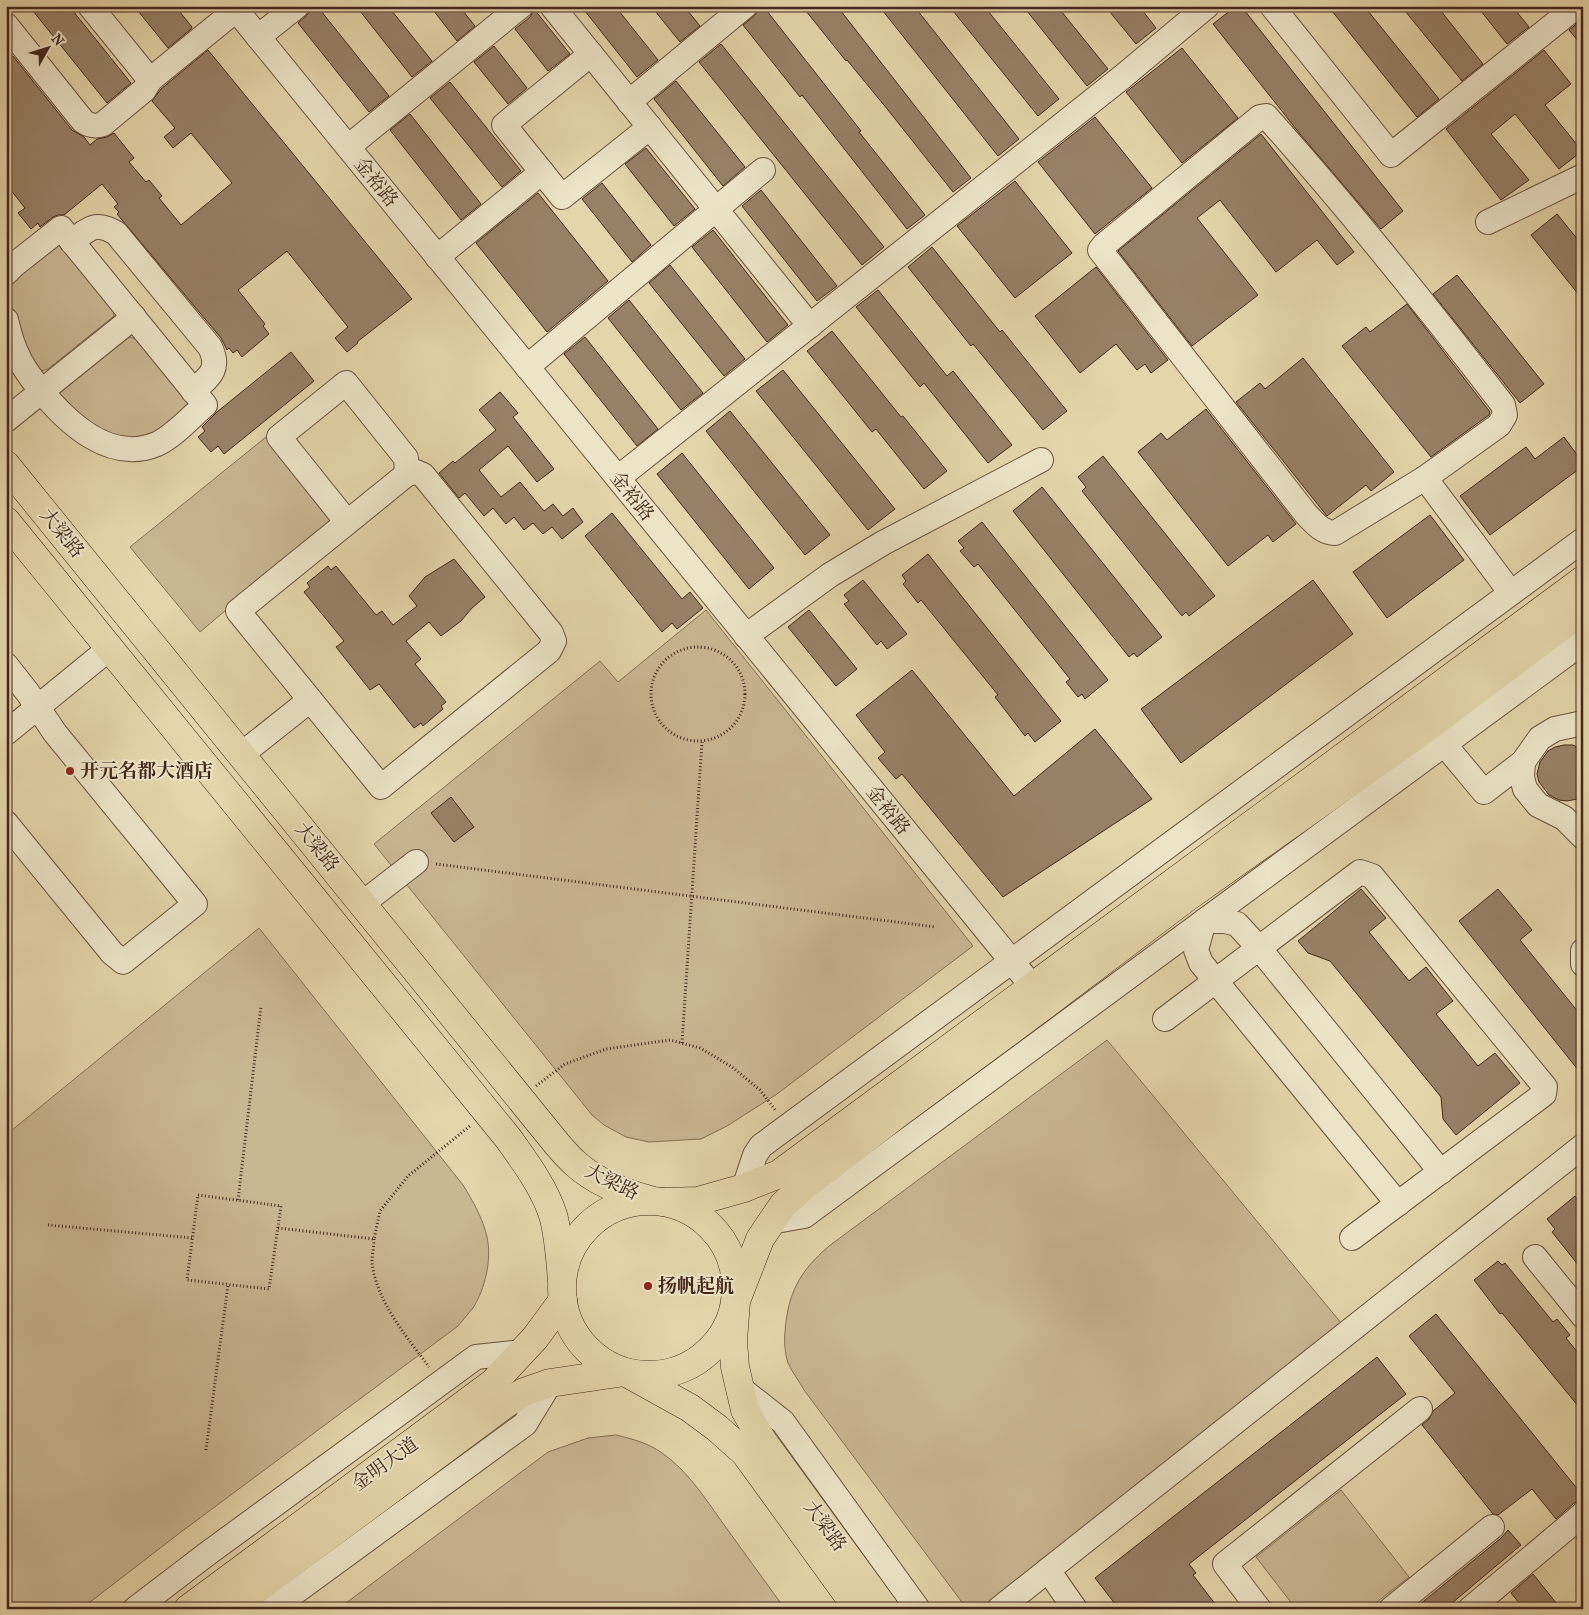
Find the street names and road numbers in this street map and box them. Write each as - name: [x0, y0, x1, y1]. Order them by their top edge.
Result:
- street label: 金裕路: [350, 153, 402, 211]
- street label: 金裕路: [606, 467, 658, 525]
- street label: 大梁路: [36, 504, 88, 562]
- street label: 金裕路: [862, 781, 914, 839]
- street label: 大梁路: [291, 818, 343, 876]
- street label: 大梁路: [582, 1160, 642, 1204]
- street label: 金明大道: [348, 1433, 422, 1495]
- street label: 大梁路: [799, 1496, 851, 1556]

